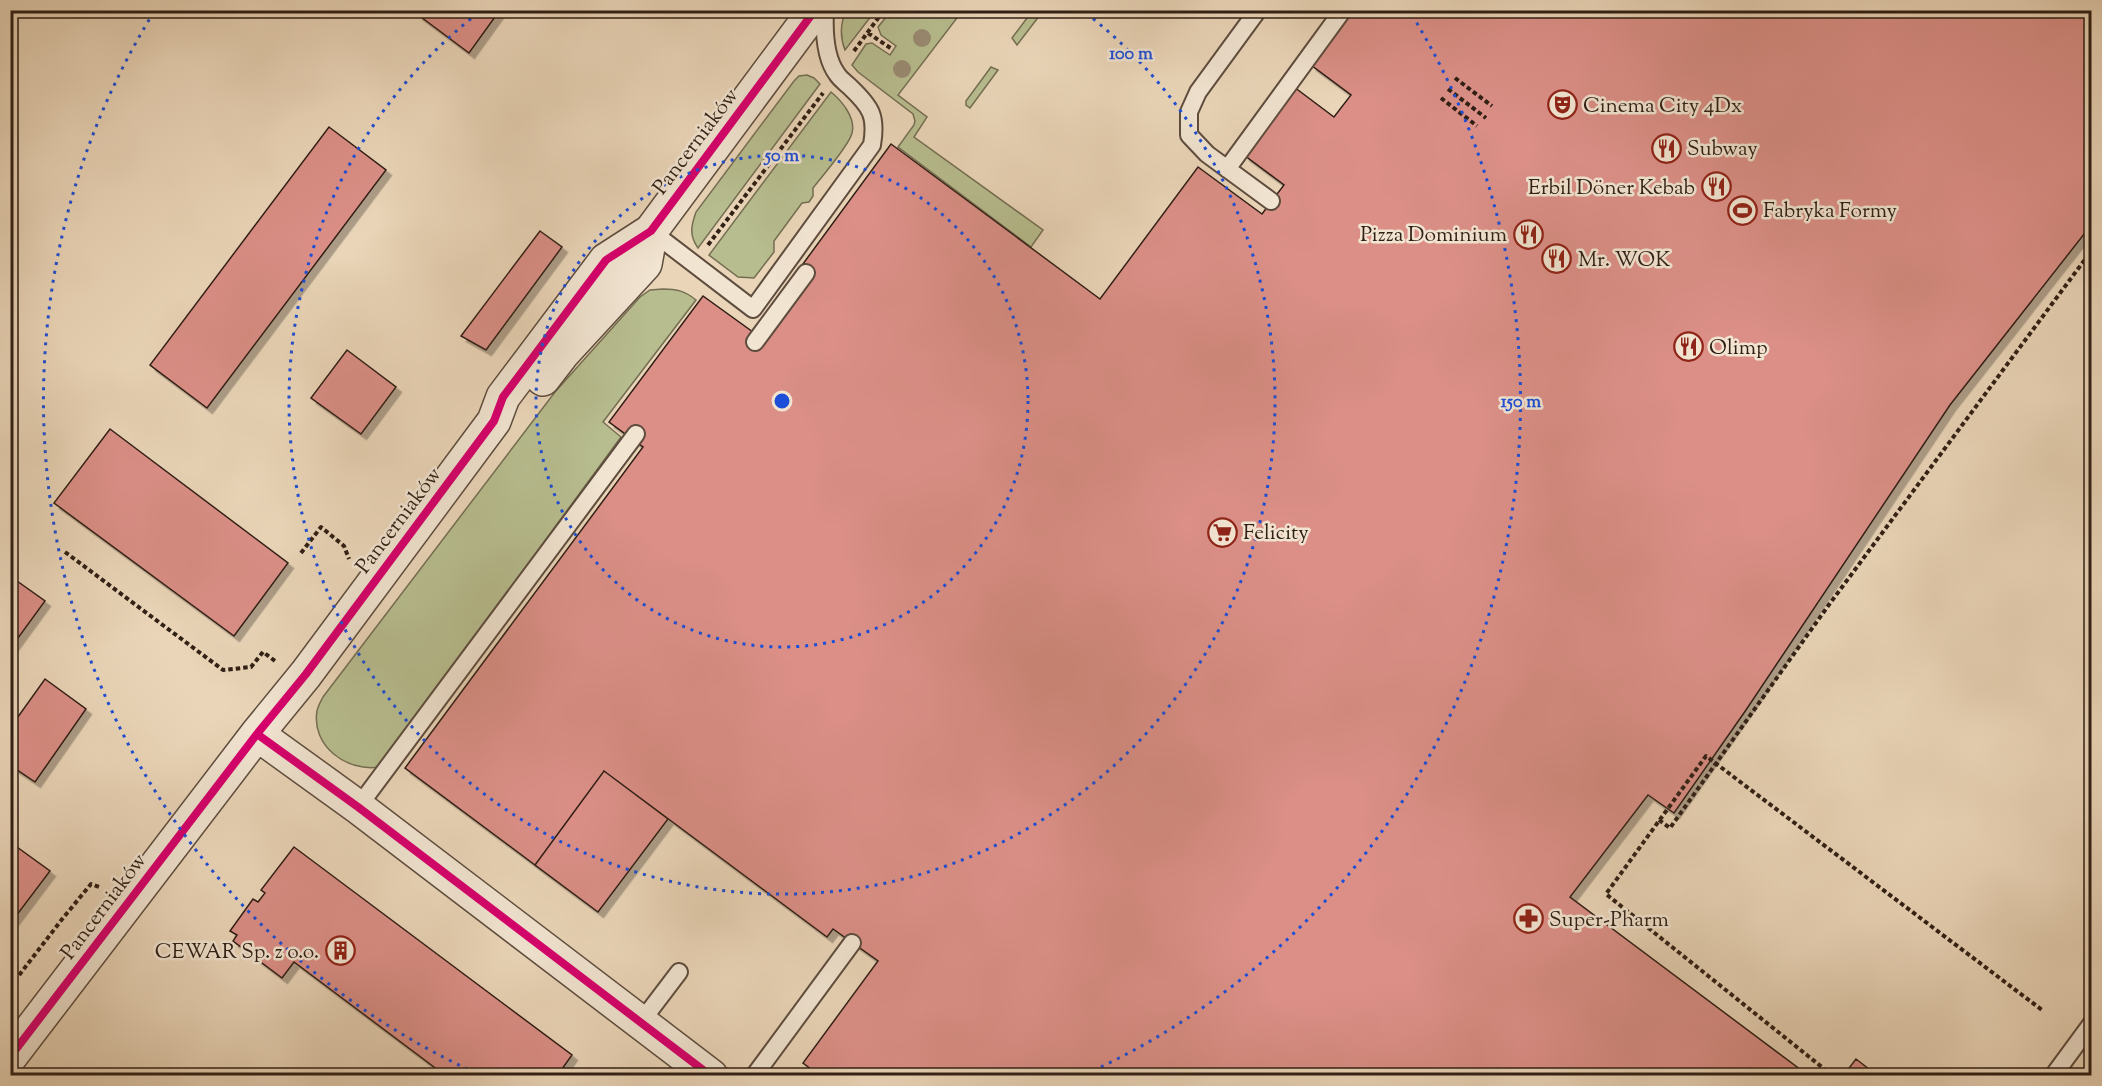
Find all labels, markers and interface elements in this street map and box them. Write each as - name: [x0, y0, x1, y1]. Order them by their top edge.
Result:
- text: 100 m: [1109, 42, 1153, 68]
- street label: Pancerniaków: [647, 83, 747, 202]
- theatre icon: Cinema City 4Dx: [1546, 89, 1578, 121]
- place label: Cinema City 4Dx: [1583, 92, 1742, 122]
- restaurant icon: Subway: [1650, 132, 1682, 164]
- place label: Subway: [1687, 135, 1758, 165]
- text: 50 m: [763, 144, 799, 170]
- restaurant icon: Erbil Döner Kebab: [1700, 171, 1732, 203]
- place label: Erbil Döner Kebab: [1528, 174, 1695, 204]
- sports icon: Fabryka Formy: [1726, 194, 1758, 226]
- place label: Fabryka Formy: [1763, 197, 1898, 227]
- restaurant icon: Pizza Dominium: [1512, 218, 1544, 250]
- place label: Pizza Dominium: [1360, 221, 1507, 251]
- restaurant icon: Mr. WOK: [1541, 243, 1573, 275]
- place label: Mr. WOK: [1578, 246, 1670, 276]
- restaurant icon: Olimp: [1672, 331, 1704, 363]
- place label: Olimp: [1709, 334, 1768, 364]
- text: 150 m: [1501, 390, 1541, 416]
- centre of rings: [772, 391, 792, 411]
- street label: Pancerniaków: [350, 462, 450, 581]
- supermarket icon: Felicity: [1206, 516, 1238, 548]
- place label: Felicity: [1243, 519, 1309, 549]
- street label: Pancerniaków: [55, 848, 155, 967]
- pharmacy icon: Super-Pharm: [1512, 903, 1544, 935]
- place label: Super-Pharm: [1549, 906, 1669, 936]
- building icon: CEWAR Sp. z o.o.: [324, 935, 356, 967]
- place label: CEWAR Sp. z o.o.: [155, 938, 319, 968]

